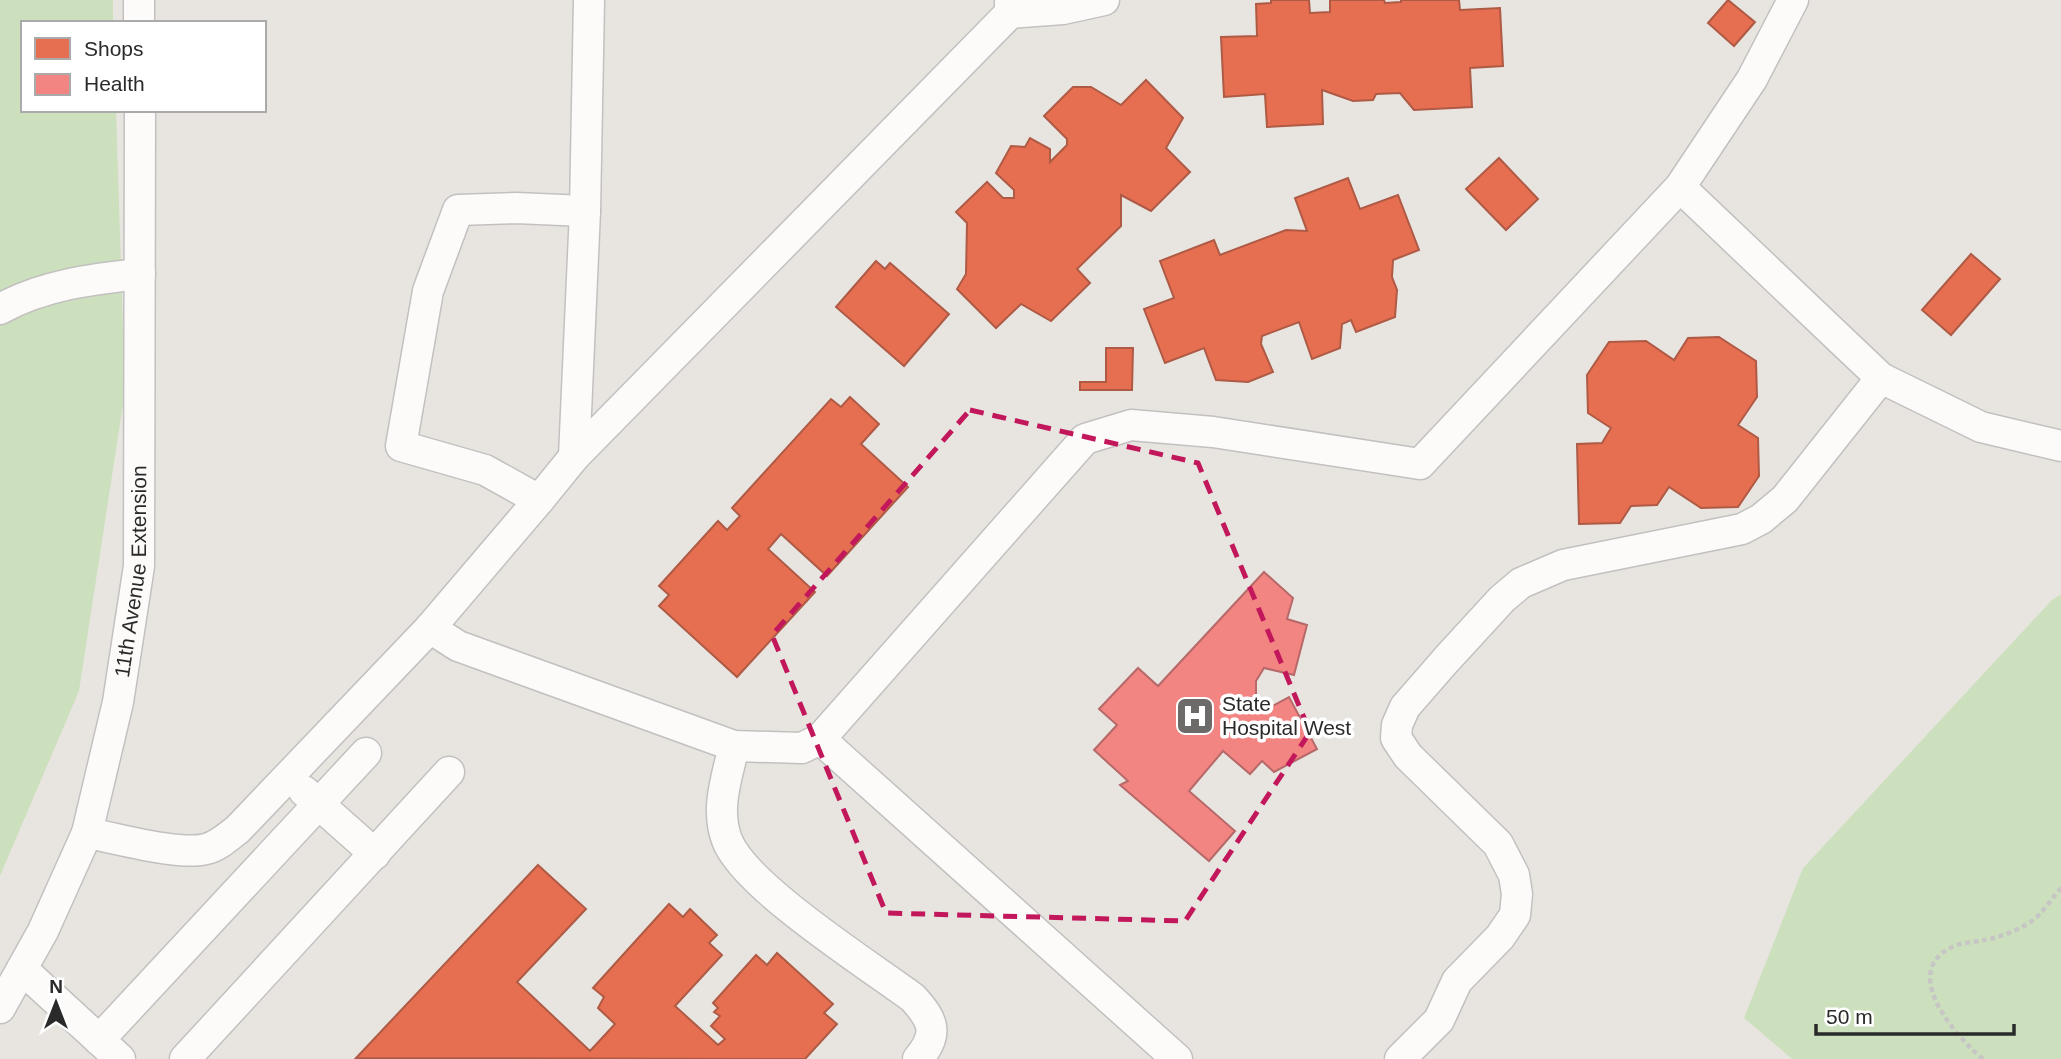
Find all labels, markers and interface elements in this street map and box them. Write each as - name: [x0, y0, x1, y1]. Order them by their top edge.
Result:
- legend: [21, 21, 266, 112]
- text: Shops: [84, 37, 144, 60]
- text: Health: [84, 72, 145, 95]
- street label: 11th Avenue Extension: [110, 465, 150, 679]
- place label: State Hospital West: [1222, 692, 1351, 739]
- hospital icon: State Hospital West: [1174, 695, 1216, 737]
- north arrow: [21, 968, 91, 1038]
- text: N: [49, 976, 63, 997]
- scale bar: [1816, 992, 2014, 1036]
- text: 50 m: [1826, 1005, 1873, 1028]

